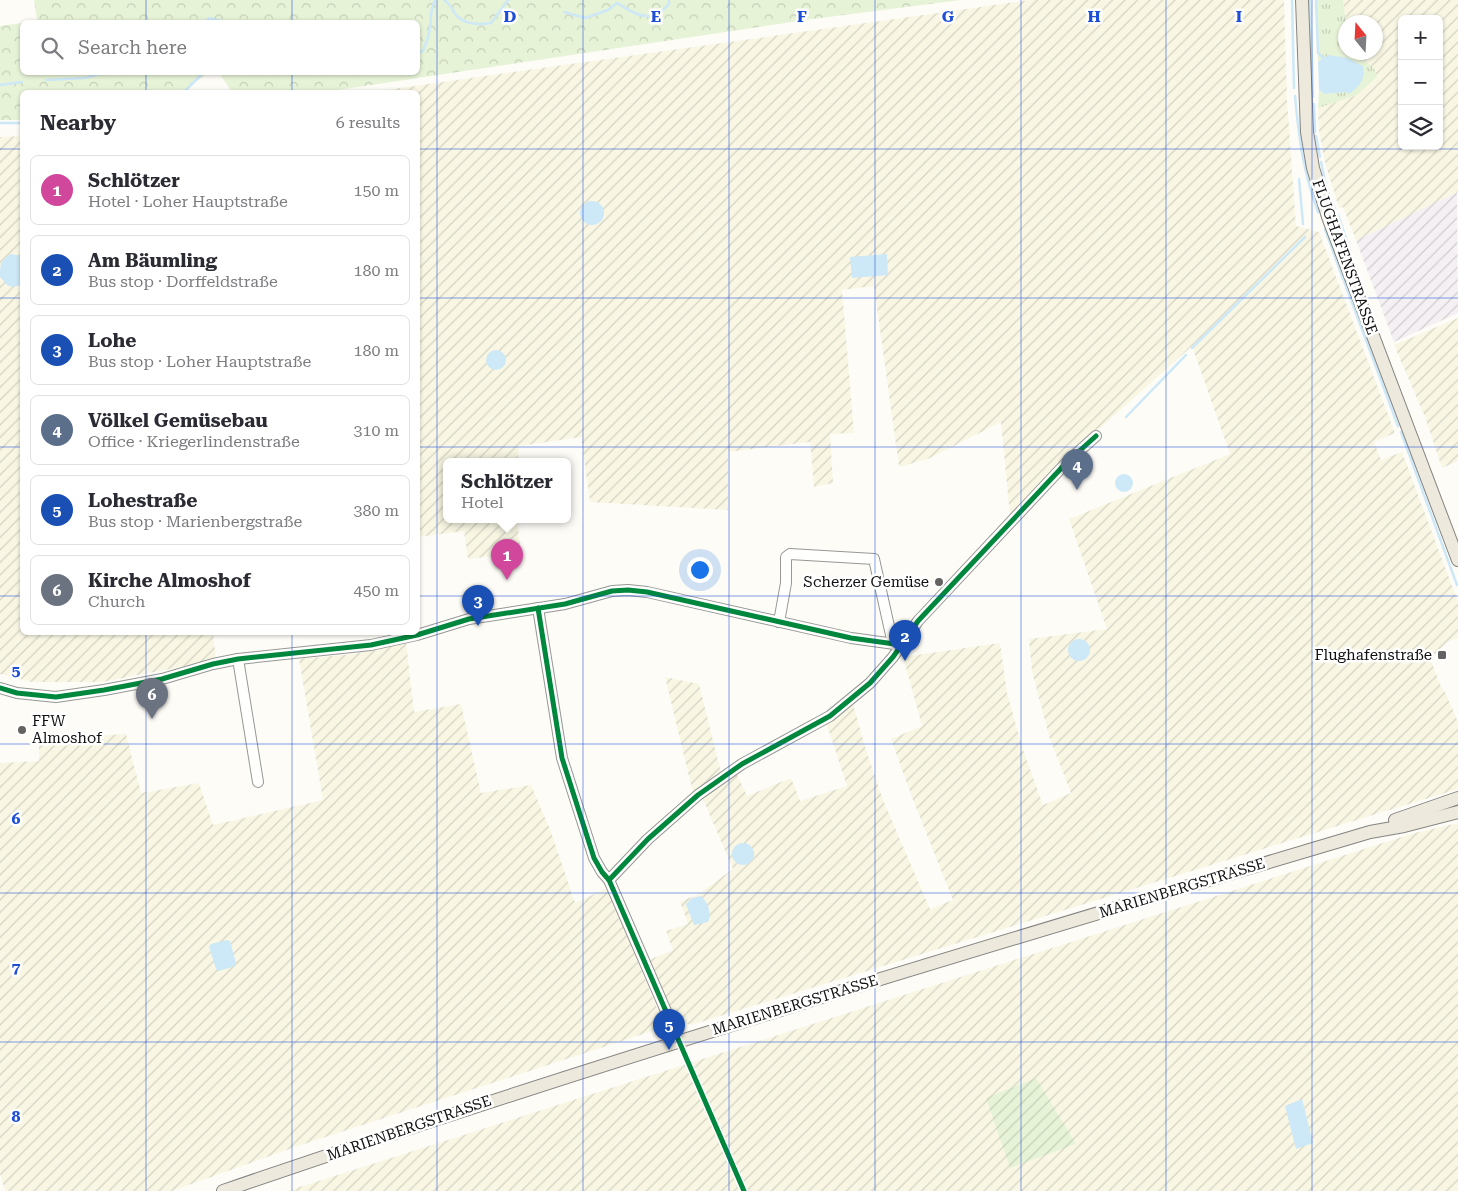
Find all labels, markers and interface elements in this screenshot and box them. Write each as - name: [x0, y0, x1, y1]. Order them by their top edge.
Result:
- text: D: [504, 7, 517, 26]
- text: E: [651, 7, 661, 26]
- text: F: [797, 7, 807, 26]
- text: G: [942, 7, 955, 26]
- text: H: [1087, 7, 1101, 26]
- text: I: [1236, 7, 1242, 26]
- north arrow: [1338, 15, 1383, 60]
- map controls: [1398, 15, 1443, 150]
- button: +: [1398, 15, 1443, 60]
- search box: [20, 20, 420, 75]
- icon: search: [38, 34, 66, 62]
- text: Search here: [78, 36, 187, 59]
- button: −: [1398, 60, 1443, 105]
- button: layers: [1398, 105, 1443, 150]
- text: Nearby: [40, 111, 116, 135]
- text: 6 results: [336, 113, 400, 132]
- text: Schlötzer: [88, 169, 180, 192]
- street label: FLUGHAFENSTRASSE: [1309, 177, 1381, 337]
- text: 1: [53, 181, 61, 200]
- text: 150 m: [353, 181, 399, 200]
- text: Hotel · Loher Hauptstraße: [88, 192, 288, 211]
- text: Am Bäumling: [88, 249, 217, 272]
- text: 2: [53, 261, 61, 280]
- text: 180 m: [353, 261, 399, 280]
- text: Bus stop · Dorffeldstraße: [88, 272, 278, 291]
- text: Lohe: [88, 329, 136, 352]
- text: 3: [53, 341, 61, 360]
- text: 180 m: [353, 341, 399, 360]
- text: Bus stop · Loher Hauptstraße: [88, 352, 311, 371]
- text: Völkel Gemüsebau: [88, 409, 268, 432]
- text: 4: [53, 421, 61, 440]
- text: 310 m: [353, 421, 399, 440]
- text: Office · Kriegerlindenstraße: [88, 432, 300, 451]
- pin: 4: [1061, 449, 1093, 490]
- popup: [443, 458, 571, 523]
- text: Schlötzer: [461, 470, 553, 493]
- text: Lohestraße: [88, 489, 197, 512]
- text: Hotel: [461, 493, 503, 512]
- text: 5: [53, 501, 61, 520]
- text: 380 m: [353, 501, 399, 520]
- text: Bus stop · Marienbergstraße: [88, 512, 302, 531]
- pin: 1: [491, 539, 523, 580]
- your location: [687, 557, 713, 583]
- text: Kirche Almoshof: [88, 569, 251, 592]
- place label: Scherzer Gemüse: [803, 573, 929, 591]
- marker: Scherzer Gemüse: [933, 576, 945, 588]
- text: 6: [53, 581, 61, 600]
- text: 450 m: [353, 581, 399, 600]
- pin: 3: [462, 585, 494, 626]
- text: Church: [88, 592, 145, 611]
- pin: 2: [889, 620, 921, 661]
- place label: Flughafenstraße: [1315, 646, 1432, 664]
- marker: Flughafenstraße: [1436, 649, 1448, 661]
- text: 5: [12, 661, 21, 680]
- pin: 6: [136, 678, 168, 719]
- place label: FFW Almoshof: [32, 712, 103, 747]
- marker: FFW Almoshof: [16, 724, 28, 736]
- text: 6: [12, 809, 21, 828]
- street label: MARIENBERGSTRASSE: [1097, 854, 1267, 922]
- text: 7: [12, 958, 21, 977]
- street label: MARIENBERGSTRASSE: [710, 971, 880, 1039]
- pin: 5: [653, 1009, 685, 1050]
- street label: MARIENBERGSTRASSE: [324, 1091, 494, 1165]
- text: 8: [12, 1107, 21, 1126]

